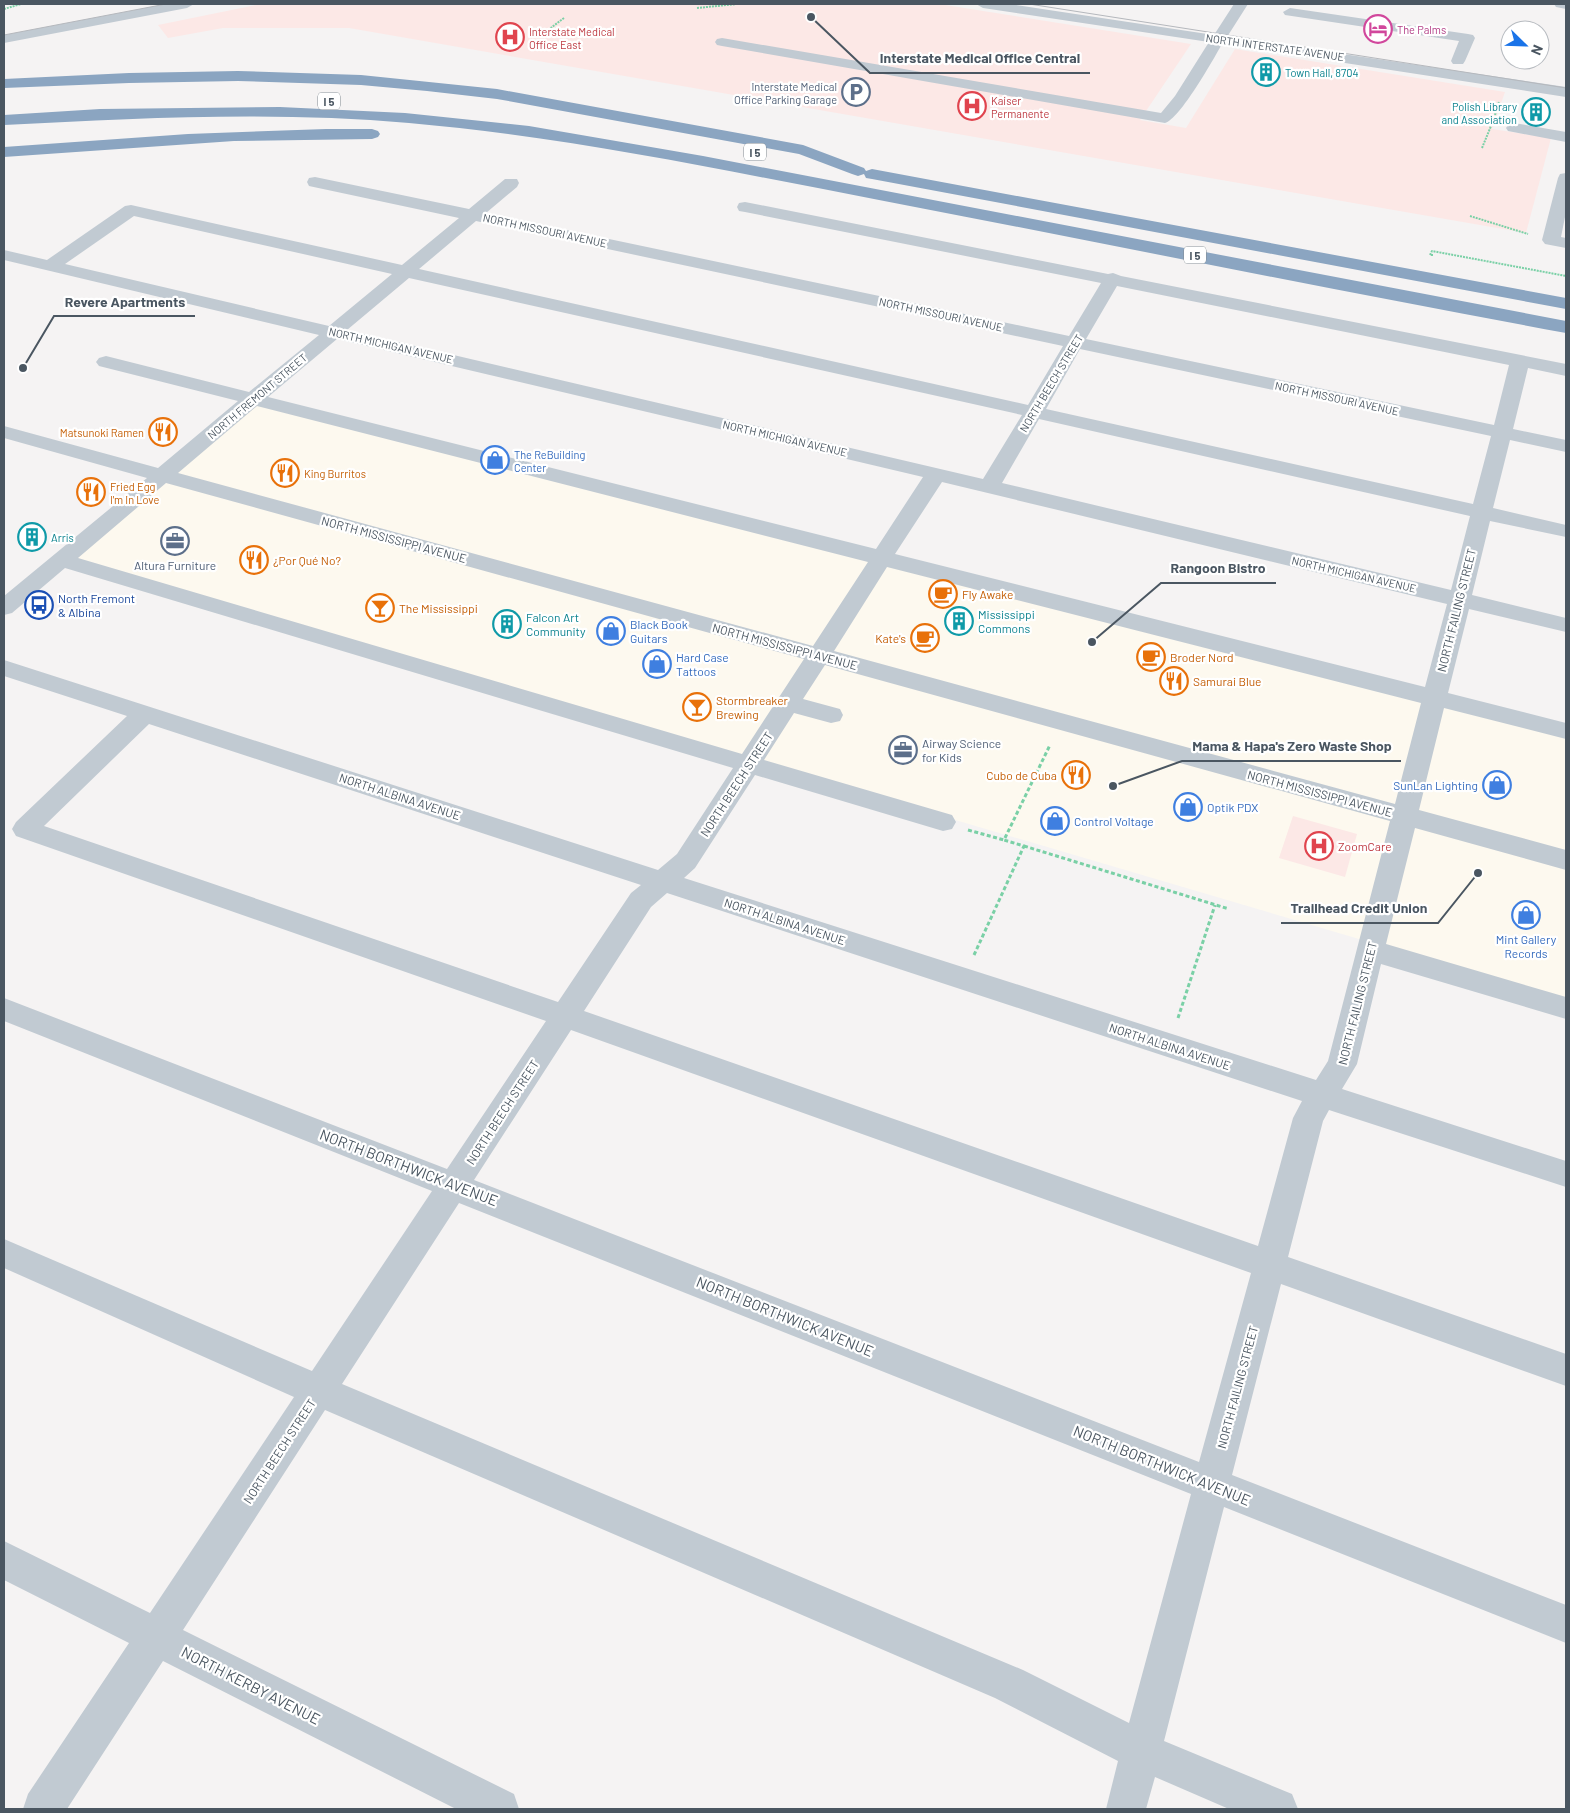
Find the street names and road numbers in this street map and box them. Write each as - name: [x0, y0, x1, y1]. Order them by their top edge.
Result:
- street label: NORTH INTERSTATE AVENUE: [1205, 31, 1345, 63]
- road number: I 5: [318, 92, 340, 110]
- road number: I 5: [744, 144, 766, 160]
- street label: NORTH MISSOURI AVENUE: [482, 211, 608, 250]
- road number: I 5: [1184, 246, 1206, 264]
- street label: NORTH MISSOURI AVENUE: [878, 295, 1004, 334]
- street label: NORTH MICHIGAN AVENUE: [327, 324, 455, 366]
- street label: NORTH BEECH STREET: [1017, 332, 1085, 434]
- street label: NORTH FREMONT STREET: [205, 351, 309, 441]
- street label: NORTH MISSOURI AVENUE: [1274, 379, 1400, 418]
- street label: NORTH MICHIGAN AVENUE: [721, 417, 849, 459]
- street label: NORTH MISSISSIPPI AVENUE: [320, 513, 468, 565]
- street label: NORTH FAILING STREET: [1434, 547, 1478, 673]
- street label: NORTH MICHIGAN AVENUE: [1290, 553, 1418, 595]
- street label: NORTH MISSISSIPPI AVENUE: [711, 620, 859, 672]
- street label: NORTH BEECH STREET: [697, 729, 775, 839]
- street label: NORTH MISSISSIPPI AVENUE: [1246, 767, 1394, 819]
- street label: NORTH ALBINA AVENUE: [338, 770, 462, 822]
- street label: NORTH ALBINA AVENUE: [723, 895, 847, 947]
- street label: NORTH FAILING STREET: [1335, 940, 1379, 1066]
- street label: NORTH ALBINA AVENUE: [1108, 1020, 1232, 1072]
- street label: NORTH BEECH STREET: [463, 1057, 541, 1167]
- street label: NORTH BORTHWICK AVENUE: [317, 1125, 501, 1209]
- street label: NORTH BORTHWICK AVENUE: [694, 1272, 876, 1360]
- street label: NORTH FAILING STREET: [1214, 1324, 1260, 1450]
- street label: NORTH BEECH STREET: [240, 1396, 318, 1506]
- street label: NORTH BORTHWICK AVENUE: [1071, 1421, 1253, 1509]
- street label: NORTH KERBY AVENUE: [179, 1642, 323, 1728]

